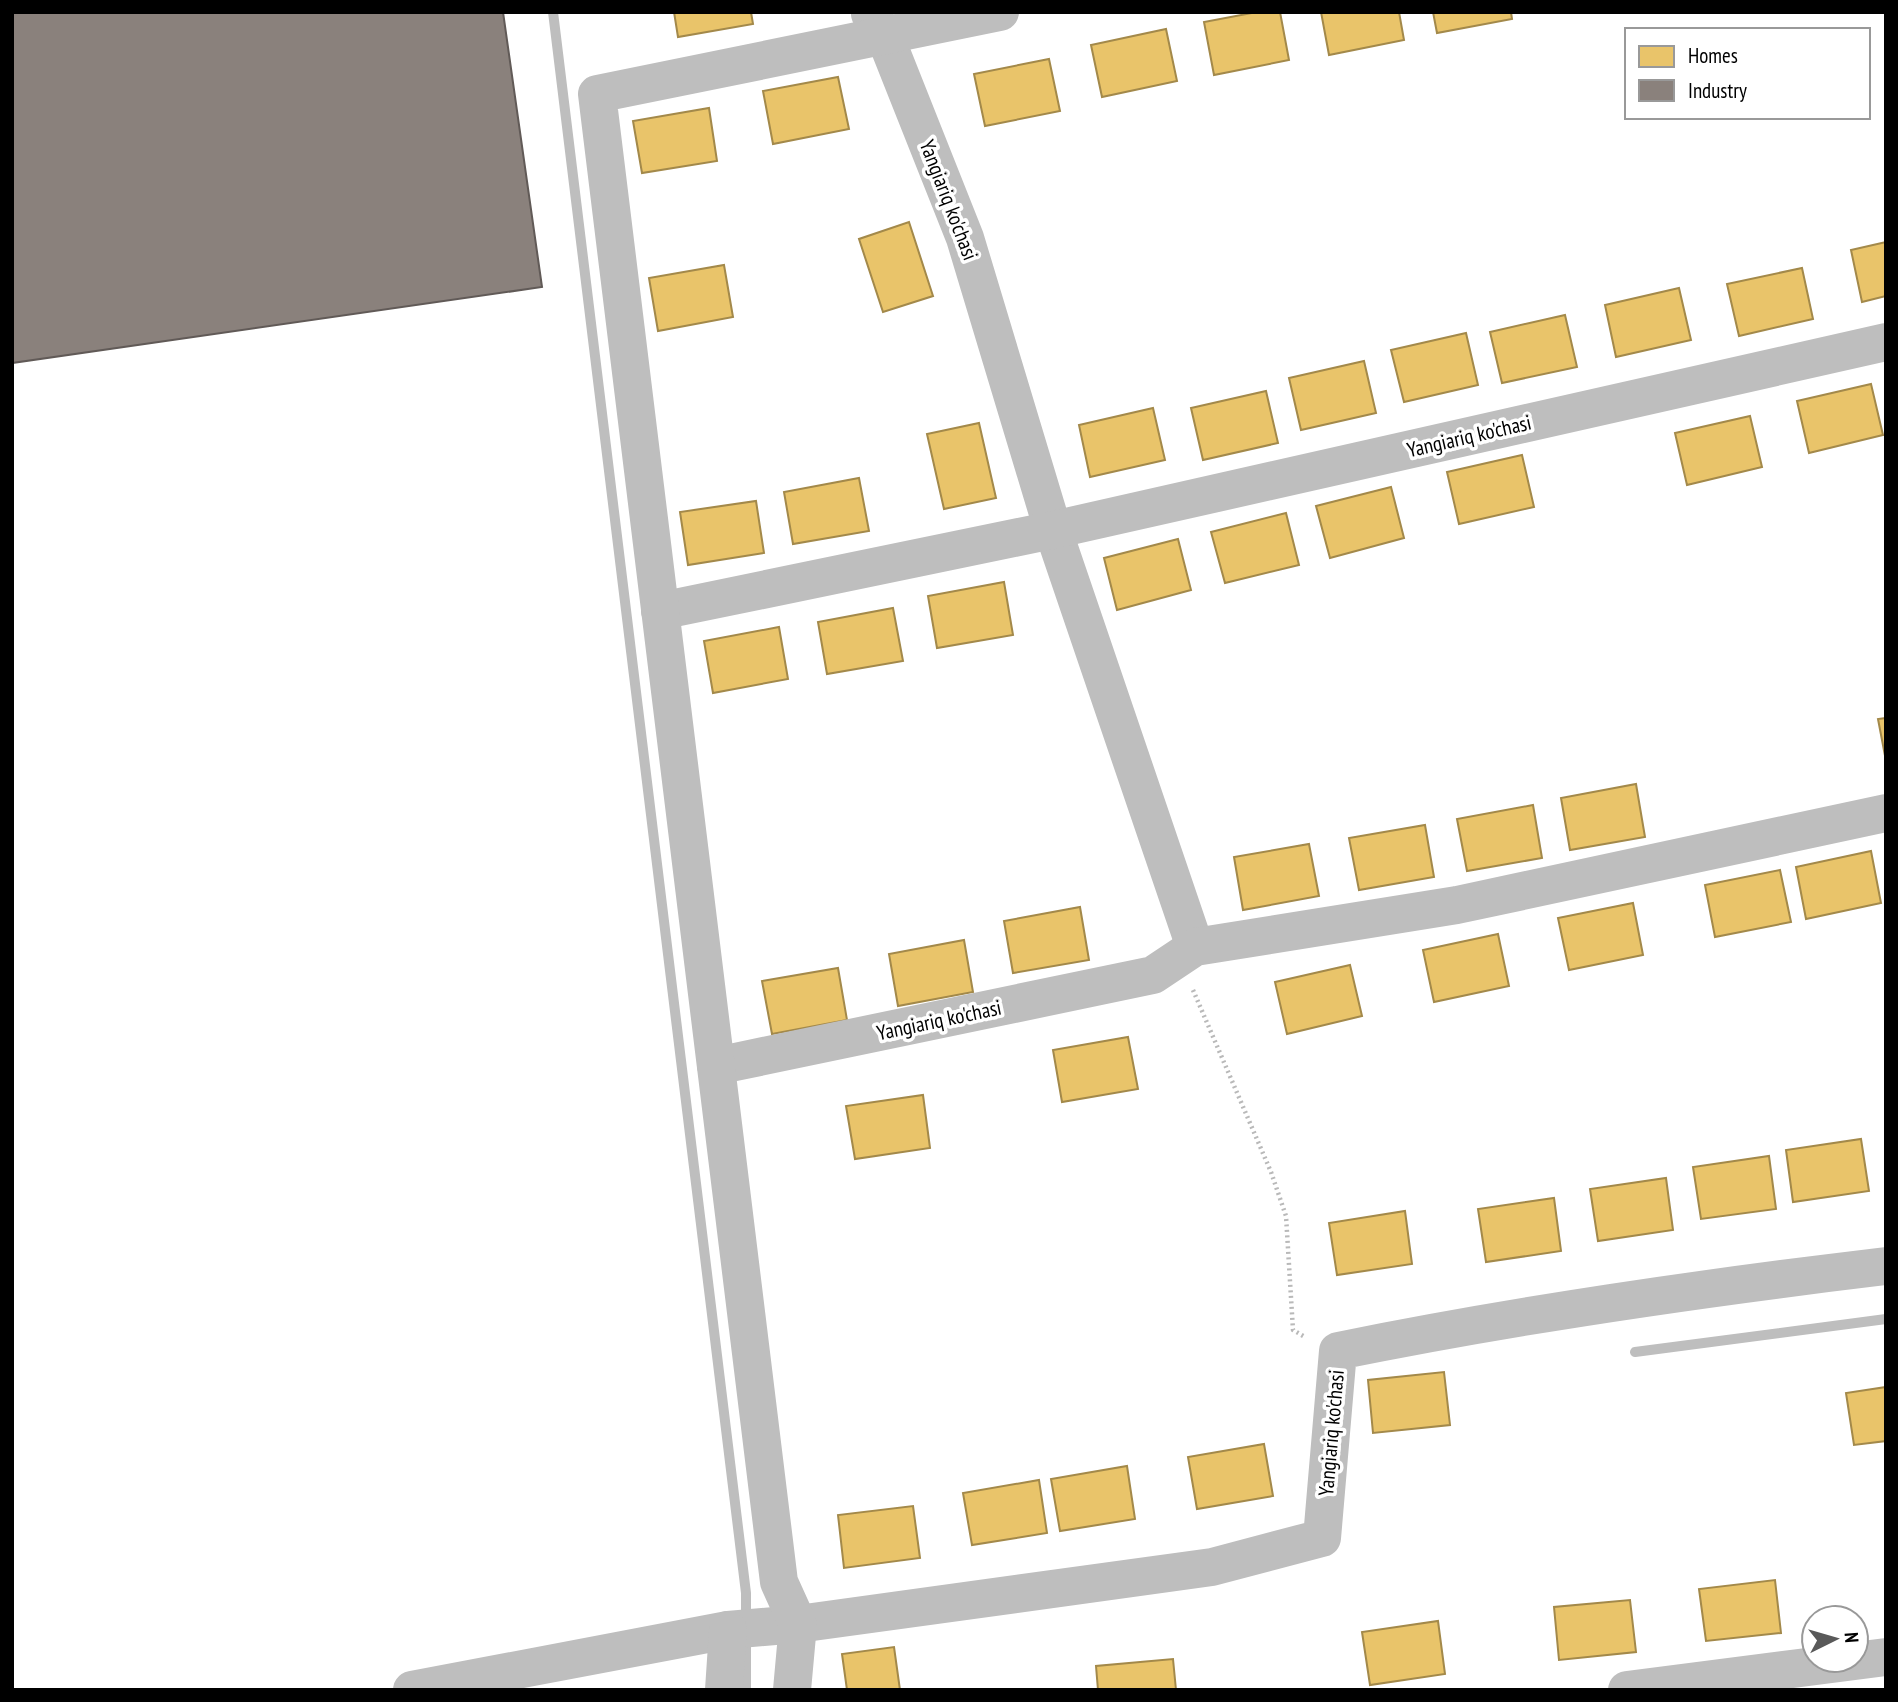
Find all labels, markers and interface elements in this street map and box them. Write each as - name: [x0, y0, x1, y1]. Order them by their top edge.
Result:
- legend: [1625, 28, 1870, 119]
- text: Homes: [1688, 42, 1738, 69]
- text: Industry: [1688, 77, 1747, 104]
- street label: Yangiariq ko'chasi: [914, 136, 984, 264]
- street label: Yangiariq ko'chasi: [1404, 409, 1534, 463]
- street label: Yangiariq ko'chasi: [874, 994, 1004, 1046]
- street label: Yangiariq ko'chasi: [1312, 1369, 1350, 1497]
- north arrow: [1800, 1604, 1870, 1674]
- text: N: [1840, 1631, 1864, 1644]

